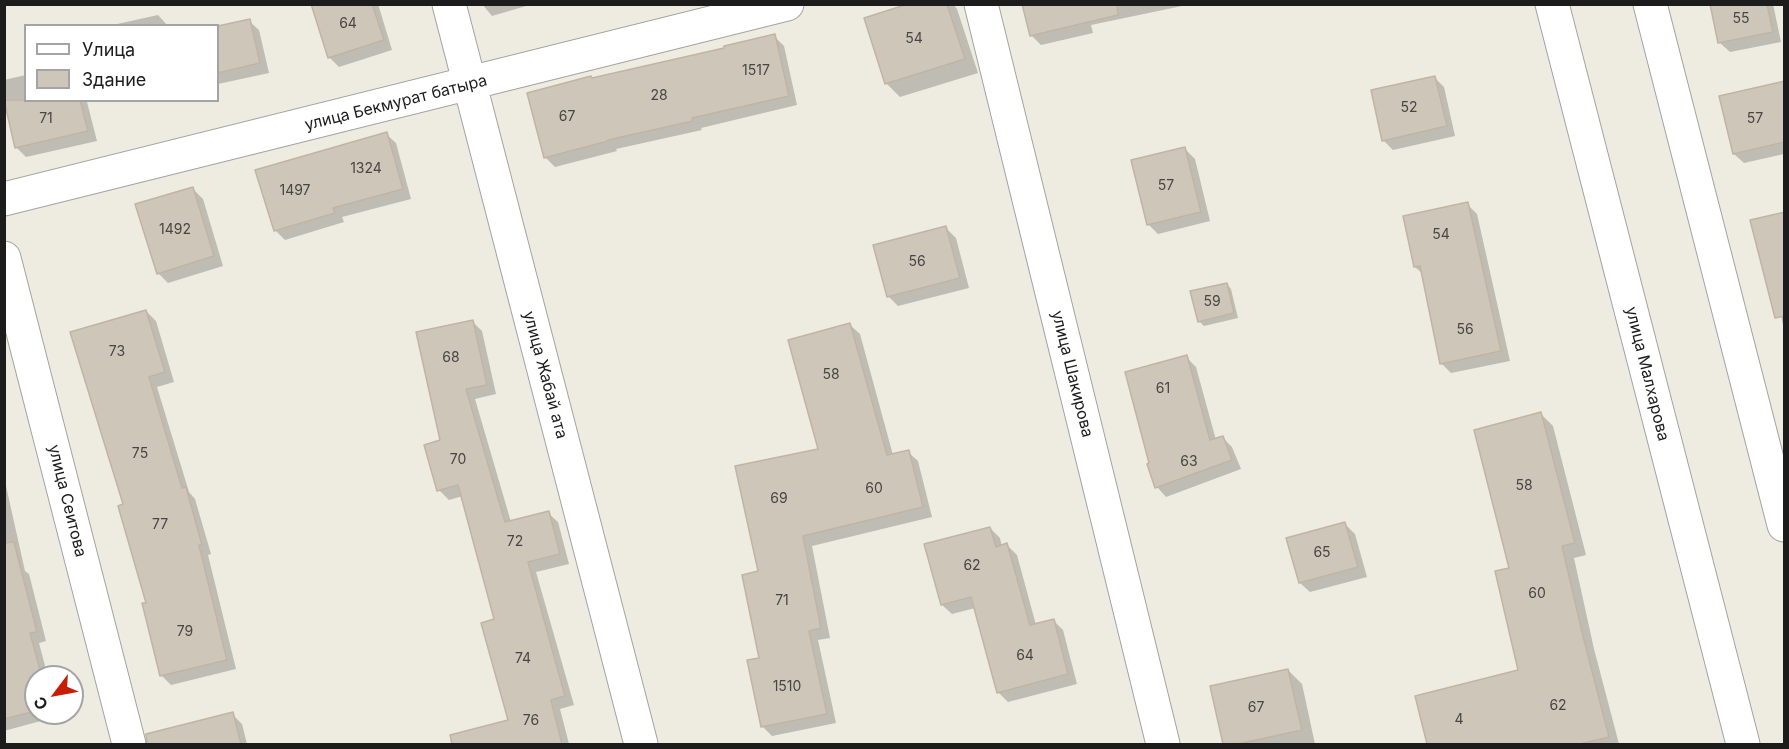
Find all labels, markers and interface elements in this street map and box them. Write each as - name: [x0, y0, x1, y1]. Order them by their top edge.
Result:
- house number: 55: [1732, 11, 1750, 27]
- house number: 64: [339, 16, 357, 32]
- legend: [24, 24, 219, 102]
- house number: 54: [905, 31, 923, 47]
- text: Улица: [82, 39, 135, 60]
- house number: 1517: [742, 63, 770, 79]
- text: Здание: [82, 69, 146, 90]
- street label: улица Бекмурат батыра: [303, 71, 489, 135]
- house number: 28: [650, 88, 668, 104]
- house number: 52: [1400, 100, 1418, 116]
- house number: 67: [559, 109, 575, 125]
- house number: 71: [39, 111, 53, 127]
- house number: 57: [1747, 111, 1763, 127]
- house number: 1324: [350, 161, 382, 177]
- house number: 57: [1158, 178, 1174, 194]
- house number: 1497: [279, 183, 311, 199]
- house number: 1492: [159, 222, 191, 238]
- house number: 54: [1432, 227, 1450, 243]
- house number: 56: [908, 254, 926, 270]
- house number: 59: [1203, 294, 1221, 310]
- street label: улица Малхарова: [1621, 305, 1673, 443]
- street label: улица Жабай ата: [519, 309, 571, 441]
- street label: улица Шакирова: [1047, 309, 1097, 439]
- house number: 56: [1456, 322, 1474, 338]
- house number: 73: [109, 344, 125, 360]
- house number: 68: [442, 350, 460, 366]
- house number: 58: [822, 367, 840, 383]
- house number: 61: [1156, 381, 1170, 397]
- street label: улица Сеитова: [44, 443, 90, 559]
- house number: 75: [132, 446, 148, 462]
- house number: 70: [450, 452, 466, 468]
- house number: 63: [1180, 454, 1198, 470]
- house number: 58: [1515, 478, 1533, 494]
- house number: 60: [865, 481, 883, 497]
- house number: 69: [770, 491, 788, 507]
- house number: 77: [152, 517, 168, 533]
- house number: 72: [507, 534, 523, 550]
- house number: 65: [1313, 545, 1331, 561]
- house number: 62: [963, 558, 981, 574]
- house number: 60: [1528, 586, 1546, 602]
- house number: 71: [775, 593, 789, 609]
- house number: 79: [177, 624, 193, 640]
- house number: 64: [1016, 648, 1034, 664]
- house number: 74: [515, 651, 531, 667]
- north arrow: [24, 665, 84, 725]
- house number: 1510: [773, 679, 801, 695]
- text: С: [29, 693, 52, 714]
- house number: 62: [1549, 698, 1567, 714]
- house number: 67: [1248, 700, 1264, 716]
- house number: 4: [1454, 712, 1464, 728]
- house number: 76: [523, 713, 539, 729]

